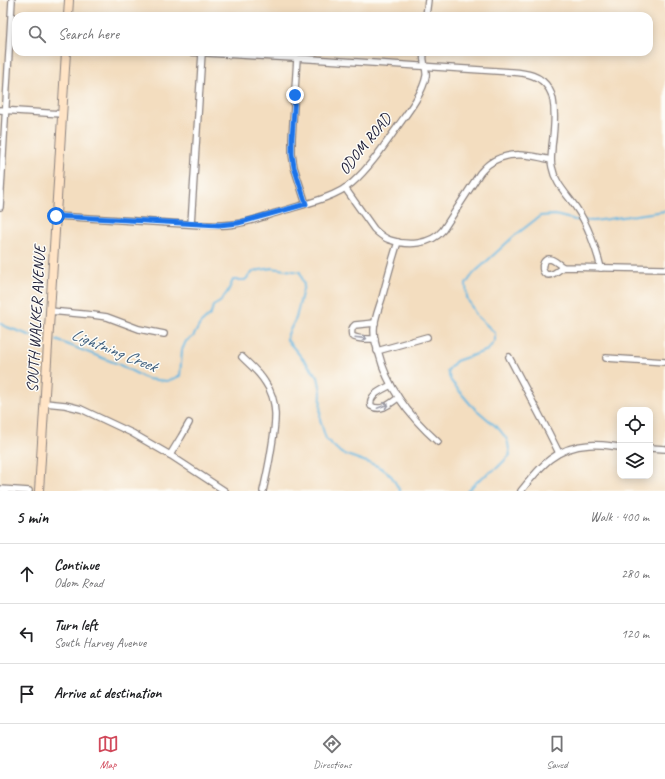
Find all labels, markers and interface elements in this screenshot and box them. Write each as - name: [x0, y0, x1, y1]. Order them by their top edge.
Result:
- search box: [12, 12, 653, 56]
- icon: search: [26, 23, 48, 45]
- text: Search here: [58, 25, 119, 44]
- route end: [286, 86, 304, 104]
- street label: ODOM ROAD: [334, 108, 397, 179]
- route start: [47, 207, 65, 225]
- street label: SOUTH WALKER AVENUE: [22, 243, 50, 393]
- water label: Lightning Creek: [68, 323, 162, 378]
- one-way arrow: [354, 334, 367, 342]
- one-way arrow: [377, 402, 390, 409]
- map controls: [617, 407, 653, 479]
- button: locate: [617, 407, 653, 443]
- button: layers: [617, 443, 653, 479]
- text: 5 min: [16, 507, 48, 528]
- text: Walk · 400 m: [590, 509, 649, 525]
- text: Continue: [54, 556, 99, 575]
- icon: ahead: [16, 563, 38, 585]
- text: 280 m: [621, 566, 649, 582]
- text: Odom Road: [54, 575, 103, 591]
- text: Turn left: [54, 616, 97, 635]
- icon: left: [16, 623, 38, 645]
- text: 120 m: [621, 626, 649, 642]
- text: South Harvey Avenue: [54, 635, 146, 651]
- icon: arrive: [16, 683, 38, 705]
- text: Arrive at destination: [54, 684, 161, 703]
- tab: Map: [97, 733, 119, 771]
- tab: Directions: [313, 733, 352, 771]
- tab: Saved: [546, 733, 568, 771]

